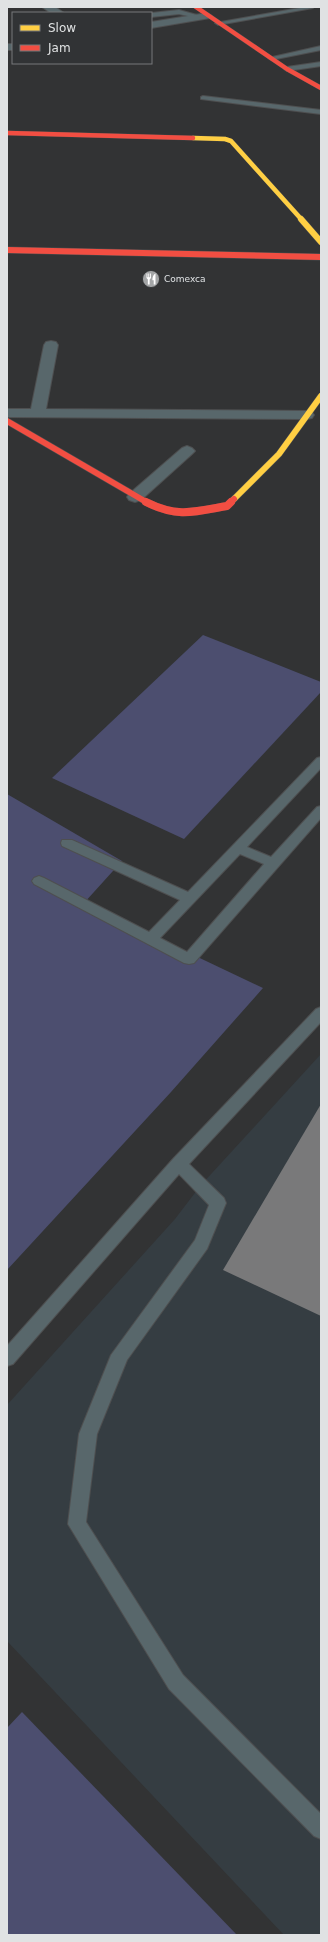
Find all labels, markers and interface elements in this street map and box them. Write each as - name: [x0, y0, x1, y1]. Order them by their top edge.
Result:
- legend: [12, 12, 152, 64]
- text: Slow: [48, 21, 76, 35]
- text: Jam: [47, 41, 71, 55]
- restaurant icon: Comexca: [141, 269, 161, 289]
- place label: Comexca: [164, 274, 206, 284]

